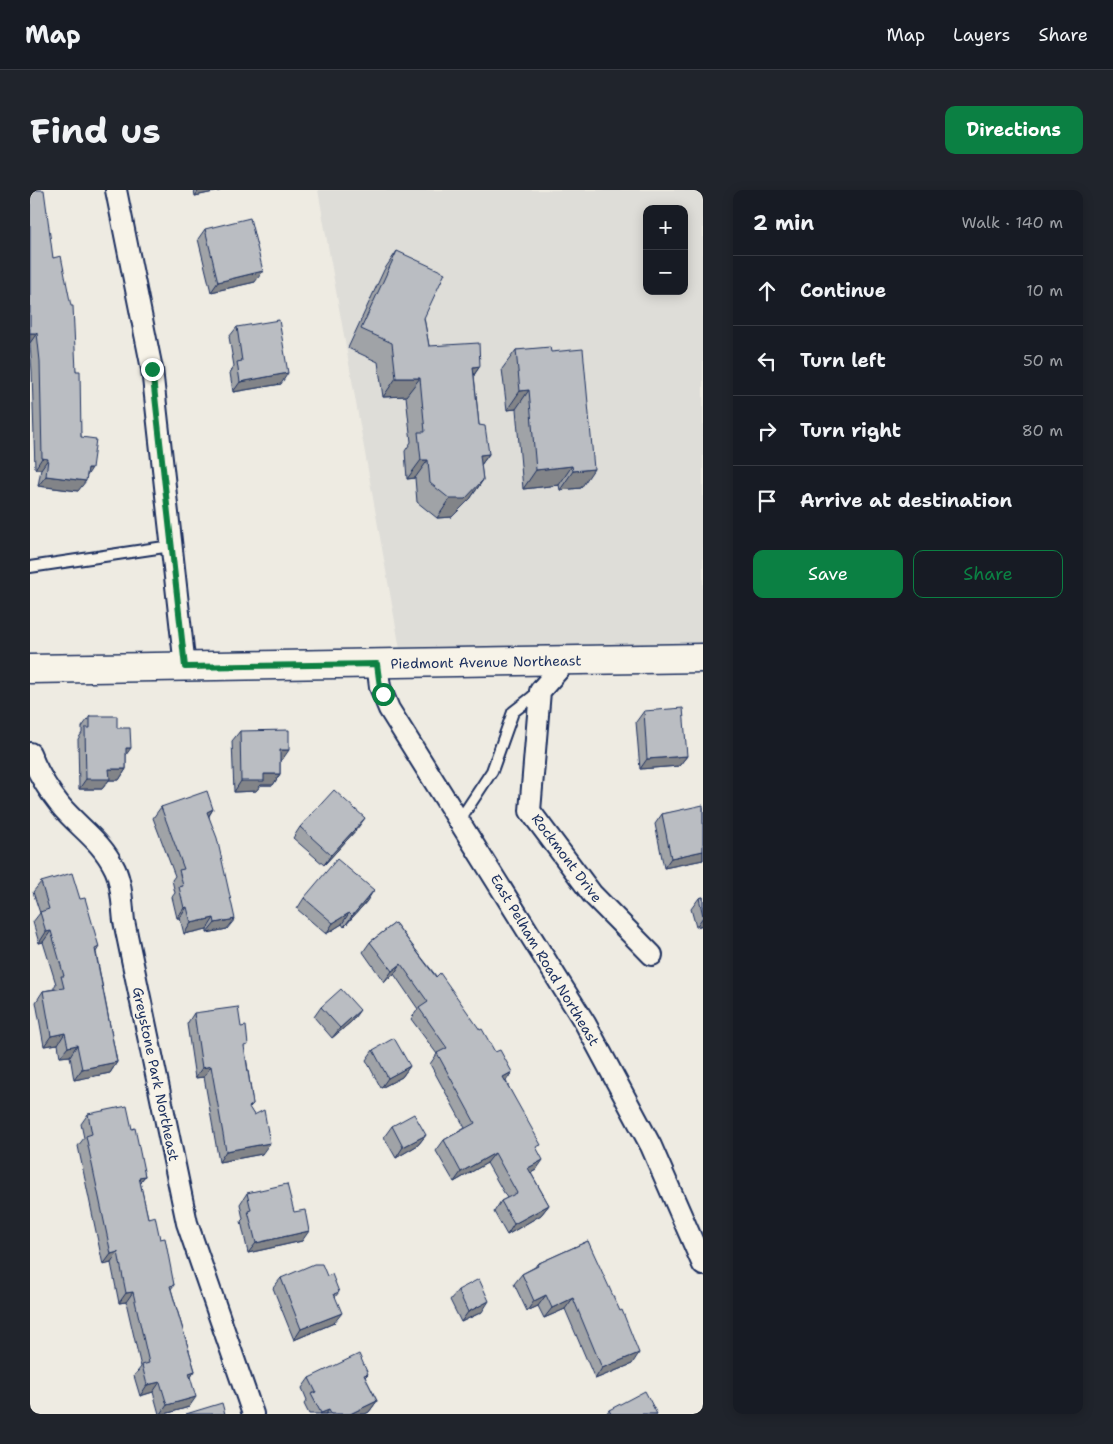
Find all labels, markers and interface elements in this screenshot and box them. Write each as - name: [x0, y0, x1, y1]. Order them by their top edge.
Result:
- text: Map: [25, 19, 81, 51]
- text: Map: [887, 23, 925, 47]
- text: Layers: [953, 23, 1010, 47]
- text: Share: [1038, 23, 1088, 47]
- button: Directions: [945, 106, 1083, 154]
- text: Find us: [30, 107, 161, 154]
- map controls: [643, 205, 688, 295]
- button: +: [643, 205, 688, 250]
- text: 2 min: [753, 209, 814, 237]
- text: Walk · 140 m: [961, 212, 1063, 233]
- button: −: [643, 250, 688, 295]
- icon: ahead: [753, 277, 781, 305]
- text: Continue: [800, 278, 886, 303]
- text: 10 m: [1026, 280, 1063, 301]
- icon: left: [753, 347, 781, 375]
- text: Turn left: [800, 348, 886, 373]
- text: 50 m: [1023, 350, 1063, 371]
- route end: [141, 358, 164, 381]
- icon: right: [753, 417, 781, 445]
- text: Turn right: [800, 418, 901, 443]
- text: 80 m: [1022, 420, 1063, 441]
- icon: arrive: [753, 487, 781, 515]
- text: Arrive at destination: [800, 488, 1012, 513]
- button: Save: [753, 550, 903, 598]
- button: Share: [913, 550, 1063, 598]
- street label: Piedmont Avenue Northeast: [390, 651, 582, 673]
- route start: [372, 683, 395, 706]
- street label: Rockmont Drive: [528, 810, 606, 906]
- street label: East Pelham Road Northeast: [487, 871, 603, 1049]
- street label: Greystone Park Northeast: [129, 985, 183, 1163]

